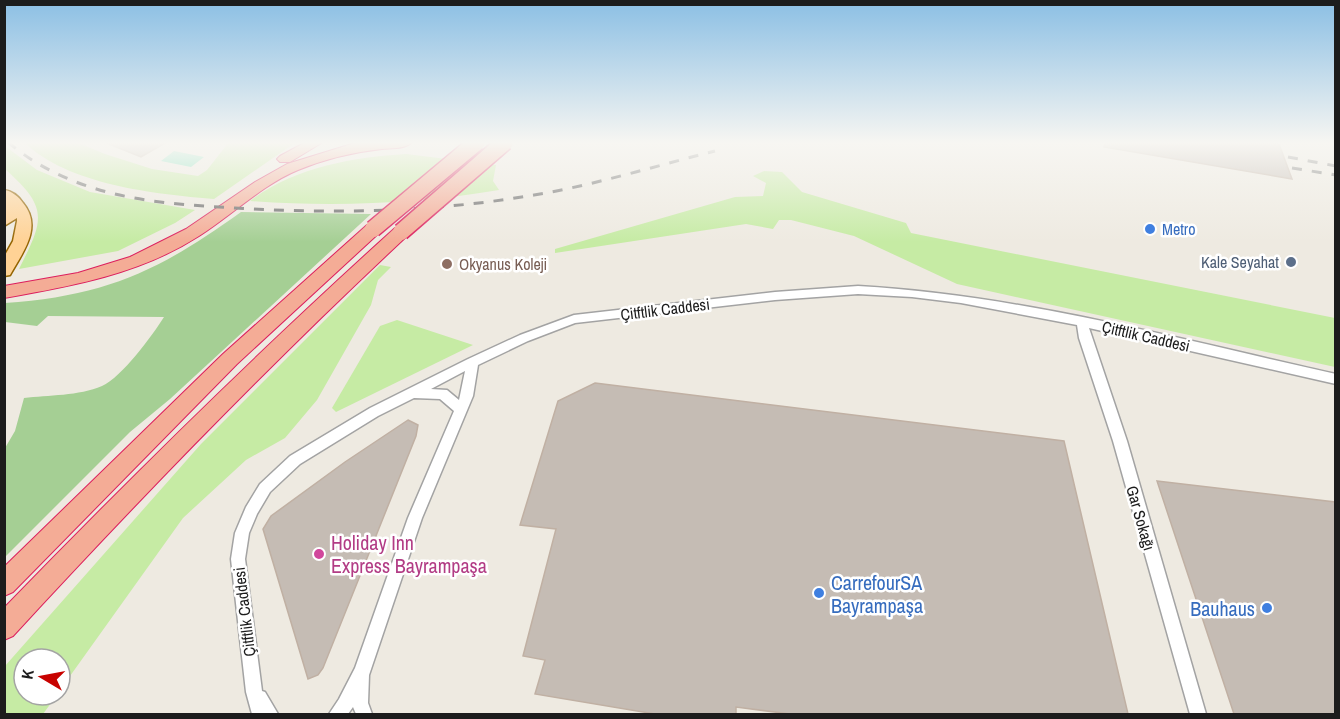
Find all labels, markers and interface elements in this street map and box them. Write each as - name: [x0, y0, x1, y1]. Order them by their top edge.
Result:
- place label: Metro: [1162, 218, 1196, 240]
- marker: Metro: [1143, 222, 1157, 236]
- place label: Kale Seyahat: [1201, 251, 1279, 273]
- place label: Okyanus Koleji: [459, 253, 547, 275]
- marker: Kale Seyahat: [1284, 255, 1298, 269]
- marker: Okyanus Koleji: [440, 257, 454, 271]
- street label: Çitftlik Caddesi: [619, 293, 711, 325]
- street label: Çitftlik Caddesi: [1100, 315, 1192, 357]
- street label: Gar Sokağı: [1121, 483, 1161, 553]
- place label: Holiday Inn Express Bayrampaşa: [331, 529, 487, 579]
- marker: Holiday Inn Express Bayrampaşa: [312, 547, 326, 561]
- street label: Çitftlik Caddesi: [228, 566, 260, 658]
- place label: CarrefourSA Bayrampaşa: [831, 569, 923, 619]
- marker: CarrefourSA Bayrampaşa: [812, 586, 826, 600]
- place label: Bauhaus: [1190, 595, 1255, 622]
- marker: Bauhaus: [1260, 601, 1274, 615]
- north arrow: [12, 647, 72, 707]
- text: K: [16, 667, 39, 681]

